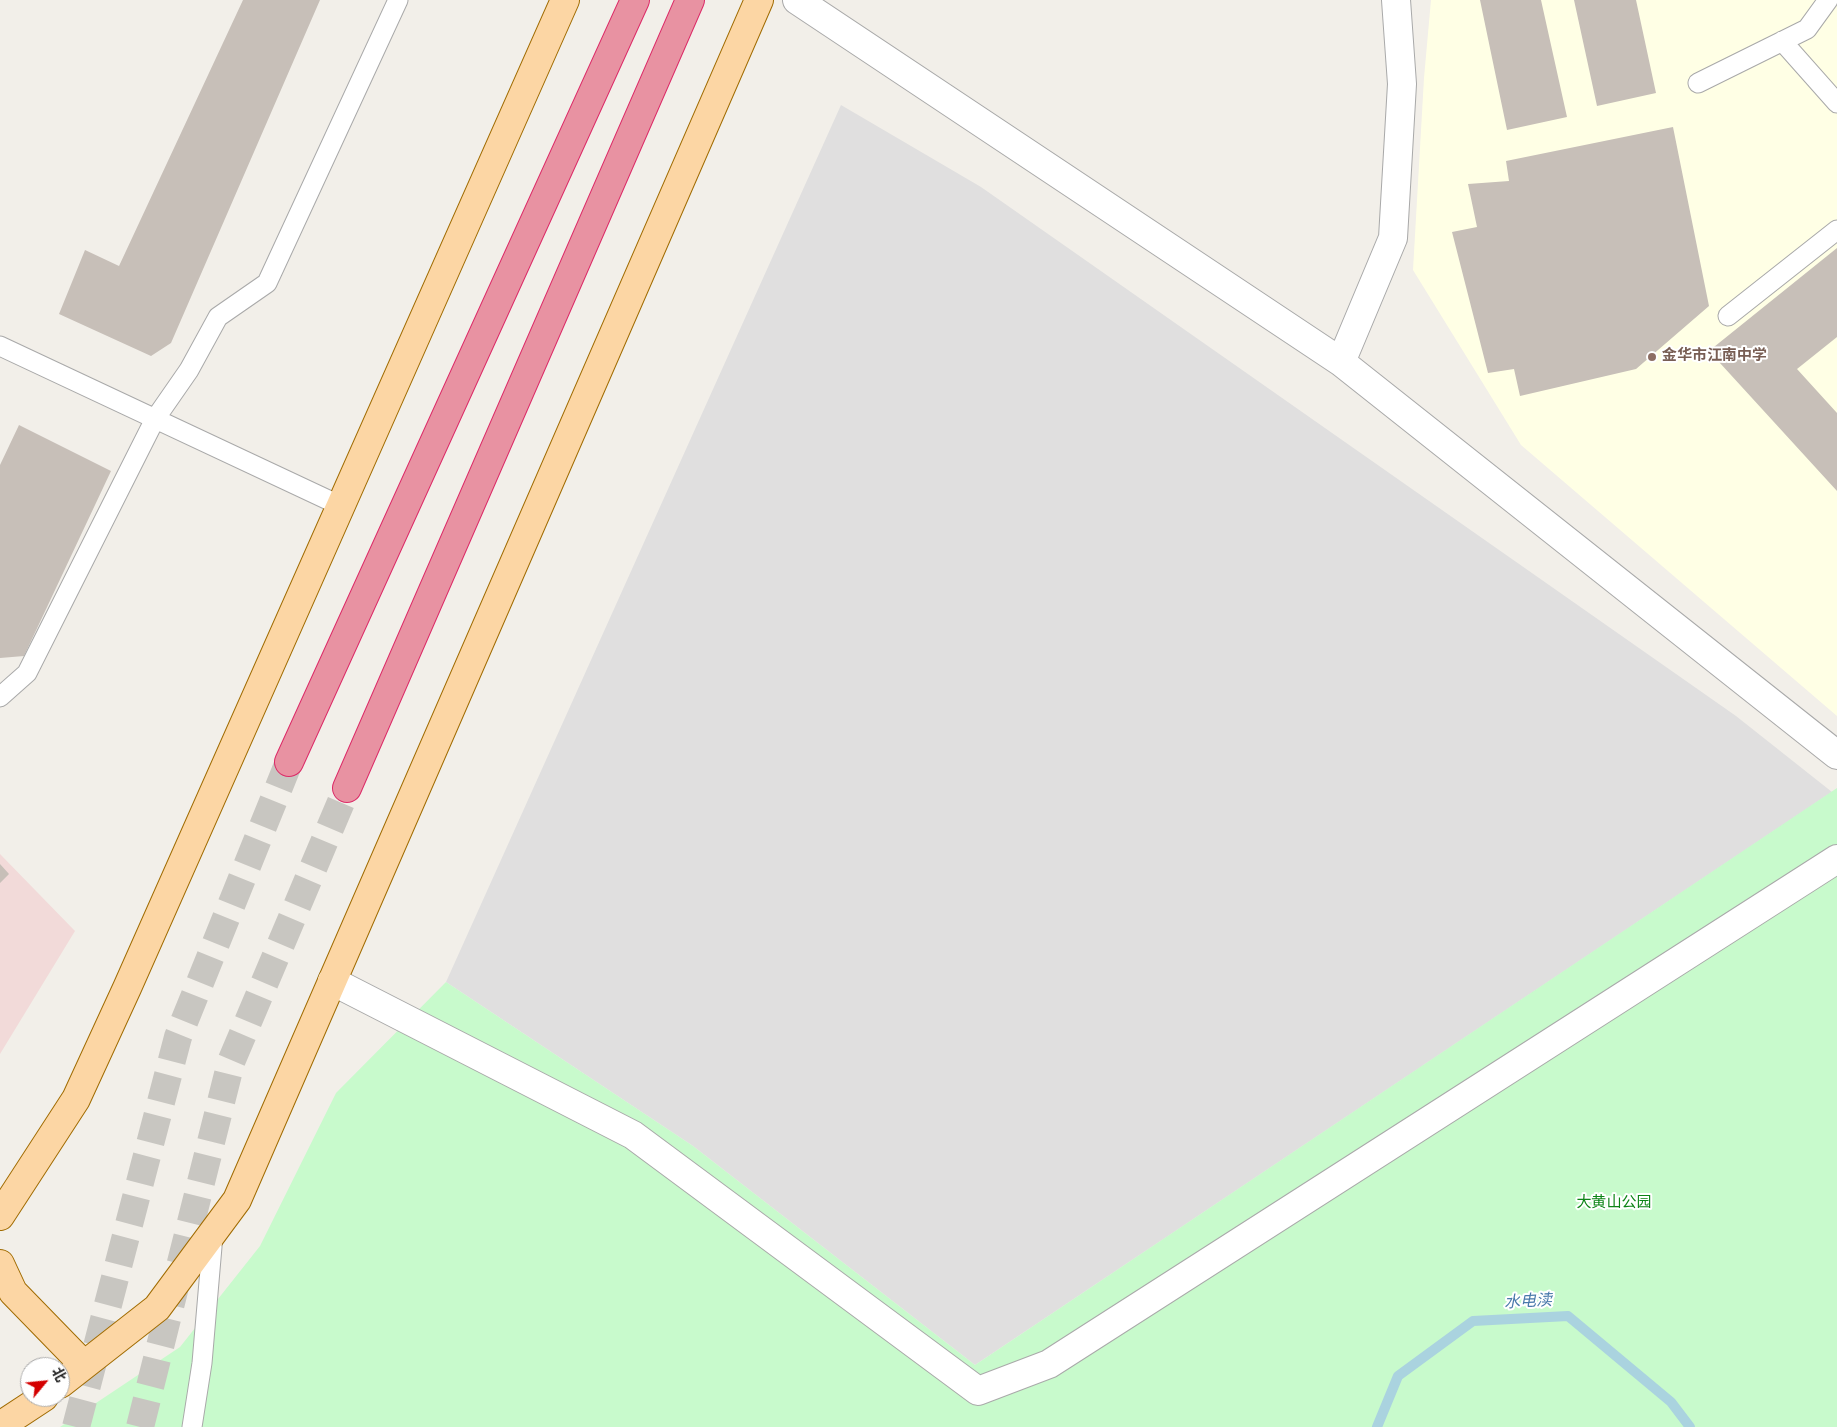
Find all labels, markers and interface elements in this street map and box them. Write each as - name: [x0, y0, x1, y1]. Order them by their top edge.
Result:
- place label: 金华市江南中学: [1662, 348, 1767, 366]
- marker: 金华市江南中学: [1646, 351, 1658, 363]
- park label: 大黄山公园: [1577, 1195, 1651, 1213]
- water label: 水电渎: [1504, 1292, 1552, 1314]
- north arrow: [20, 1357, 70, 1407]
- text: 北: [47, 1365, 69, 1385]

